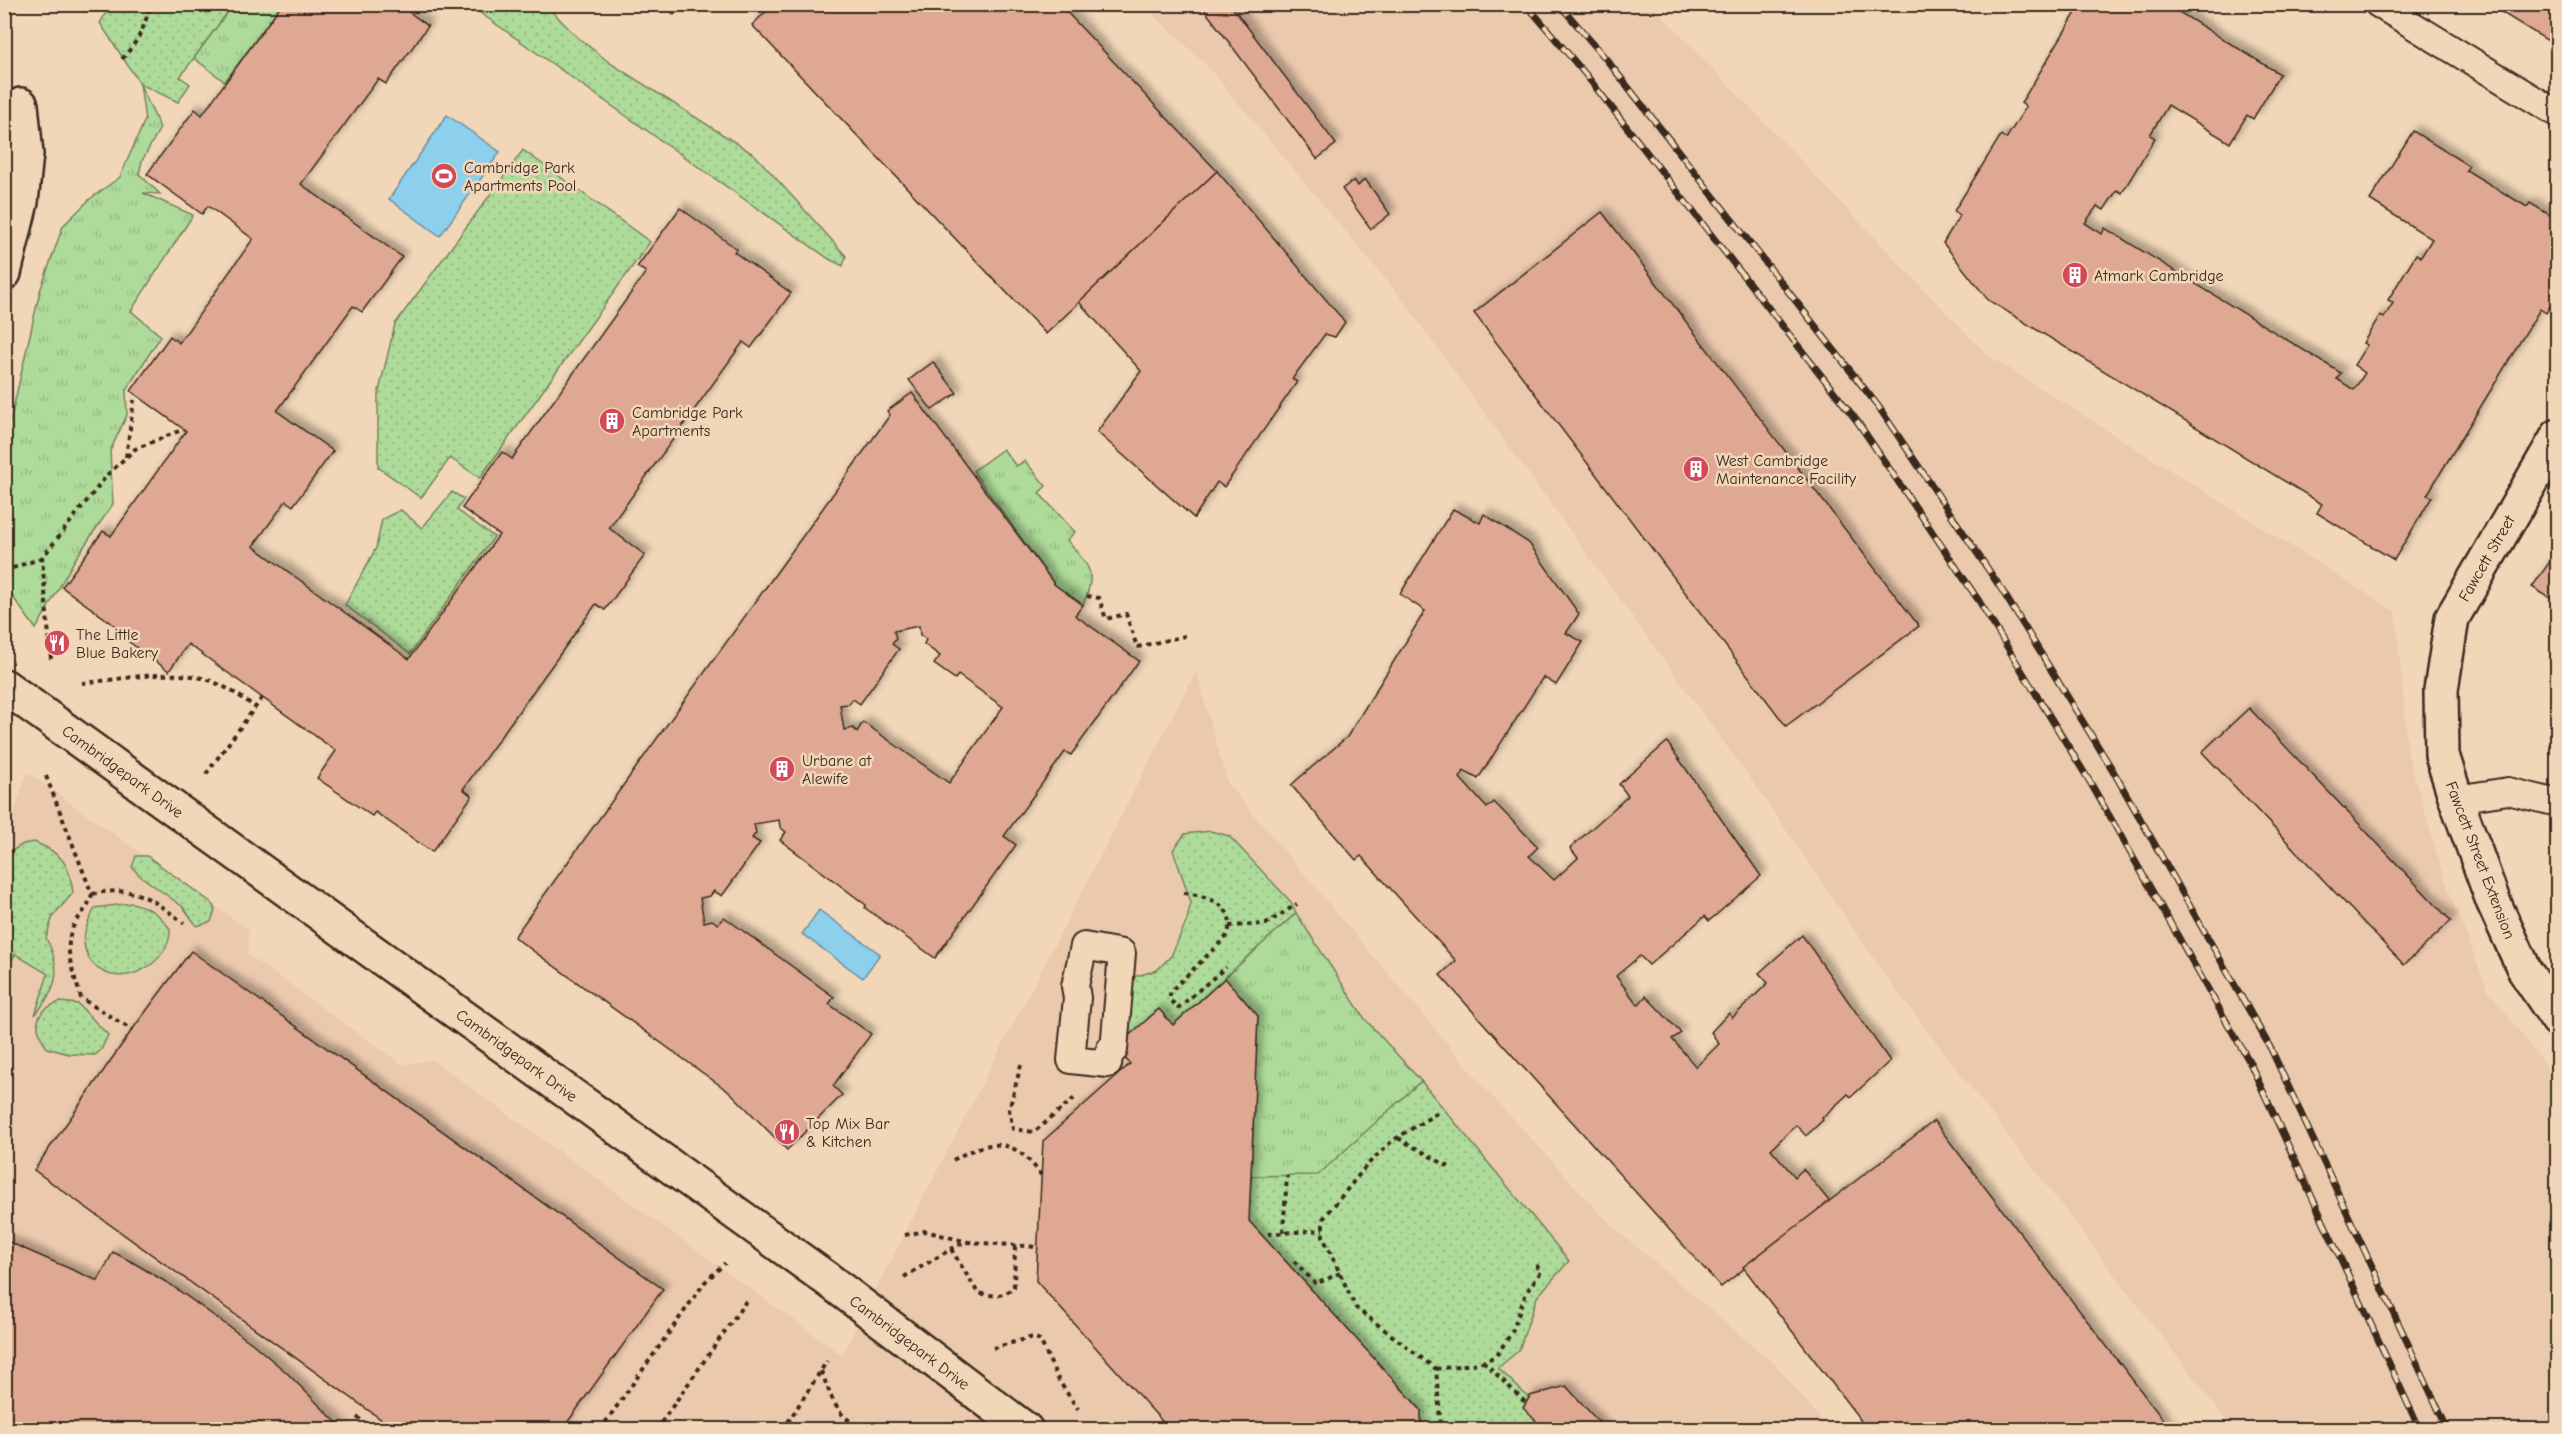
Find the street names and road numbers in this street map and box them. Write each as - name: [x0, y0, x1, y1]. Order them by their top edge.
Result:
- street label: Fawcett Street: [2455, 512, 2519, 605]
- street label: Cambridgepark Drive: [58, 722, 187, 822]
- street label: Fawcett Street Extension: [2442, 779, 2518, 942]
- street label: Cambridgepark Drive: [452, 1006, 581, 1106]
- street label: Cambridgepark Drive: [846, 1292, 973, 1394]

